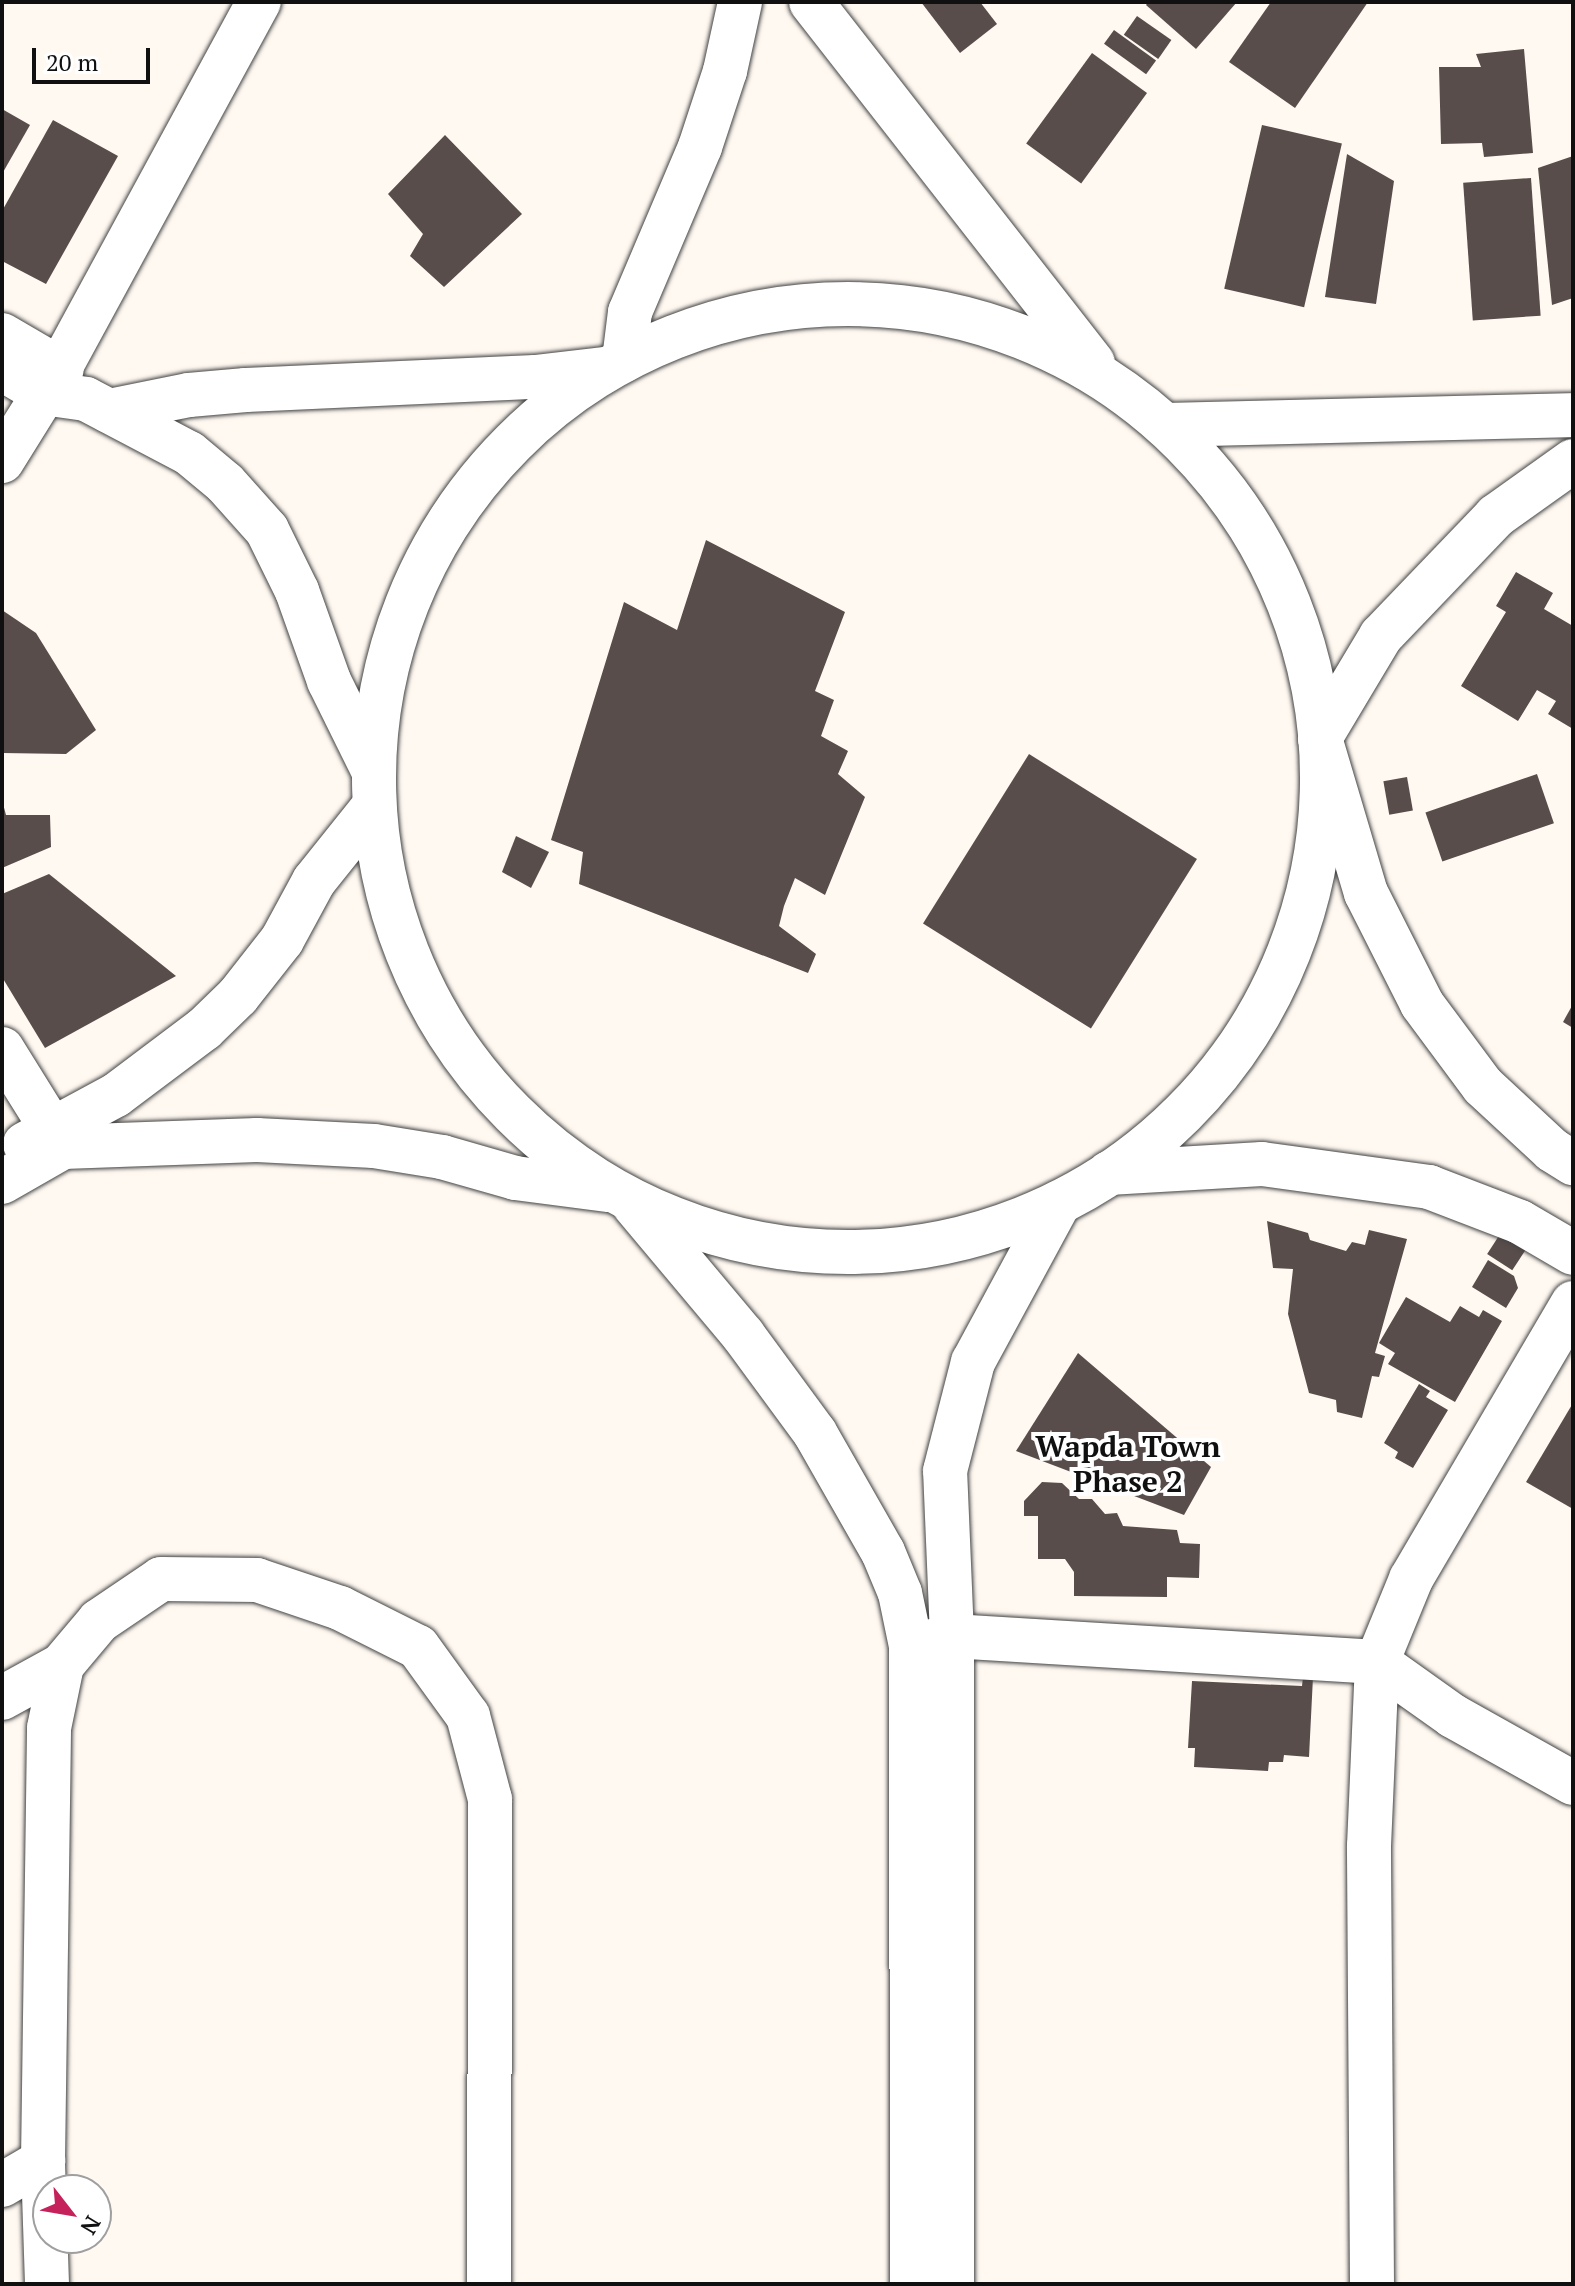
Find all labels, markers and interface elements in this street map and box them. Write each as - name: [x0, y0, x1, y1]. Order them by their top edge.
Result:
- scale bar: [36, 32, 154, 82]
- text: 20 m: [46, 46, 98, 78]
- district label: Wapda Town Phase 2: [1035, 1428, 1221, 1498]
- north arrow: [32, 2174, 112, 2254]
- text: N: [75, 2211, 108, 2240]

